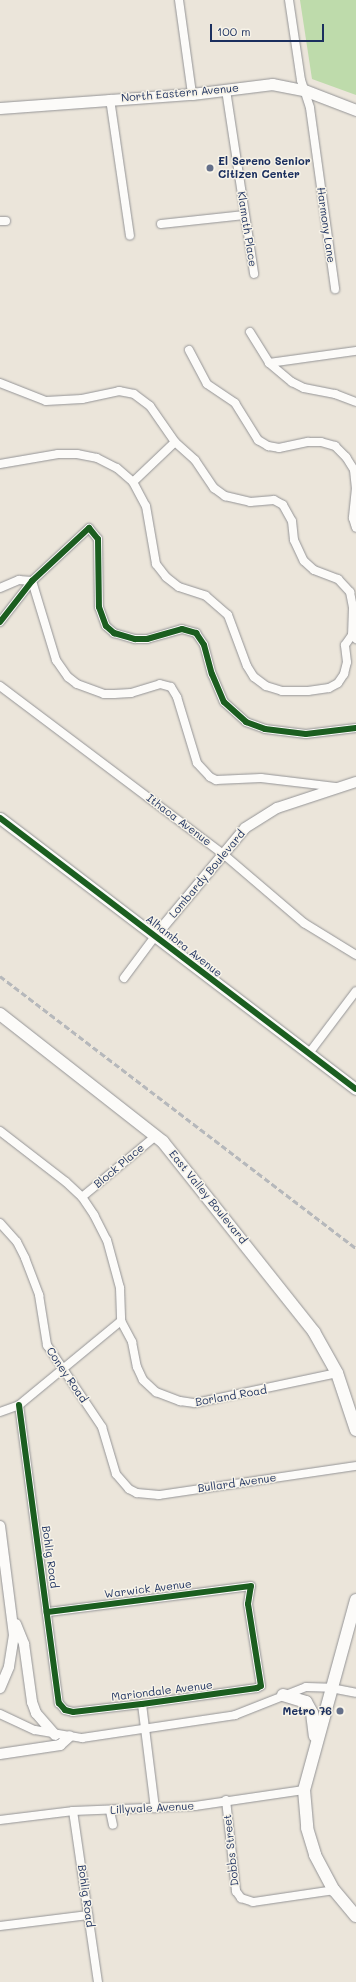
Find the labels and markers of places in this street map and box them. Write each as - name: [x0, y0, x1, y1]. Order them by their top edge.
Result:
- place label: El Sereno Senior Citizen Center: [218, 155, 311, 181]
- marker: El Sereno Senior Citizen Center: [205, 163, 215, 173]
- place label: Metro 76: [283, 1704, 332, 1718]
- marker: Metro 76: [335, 1706, 345, 1716]

